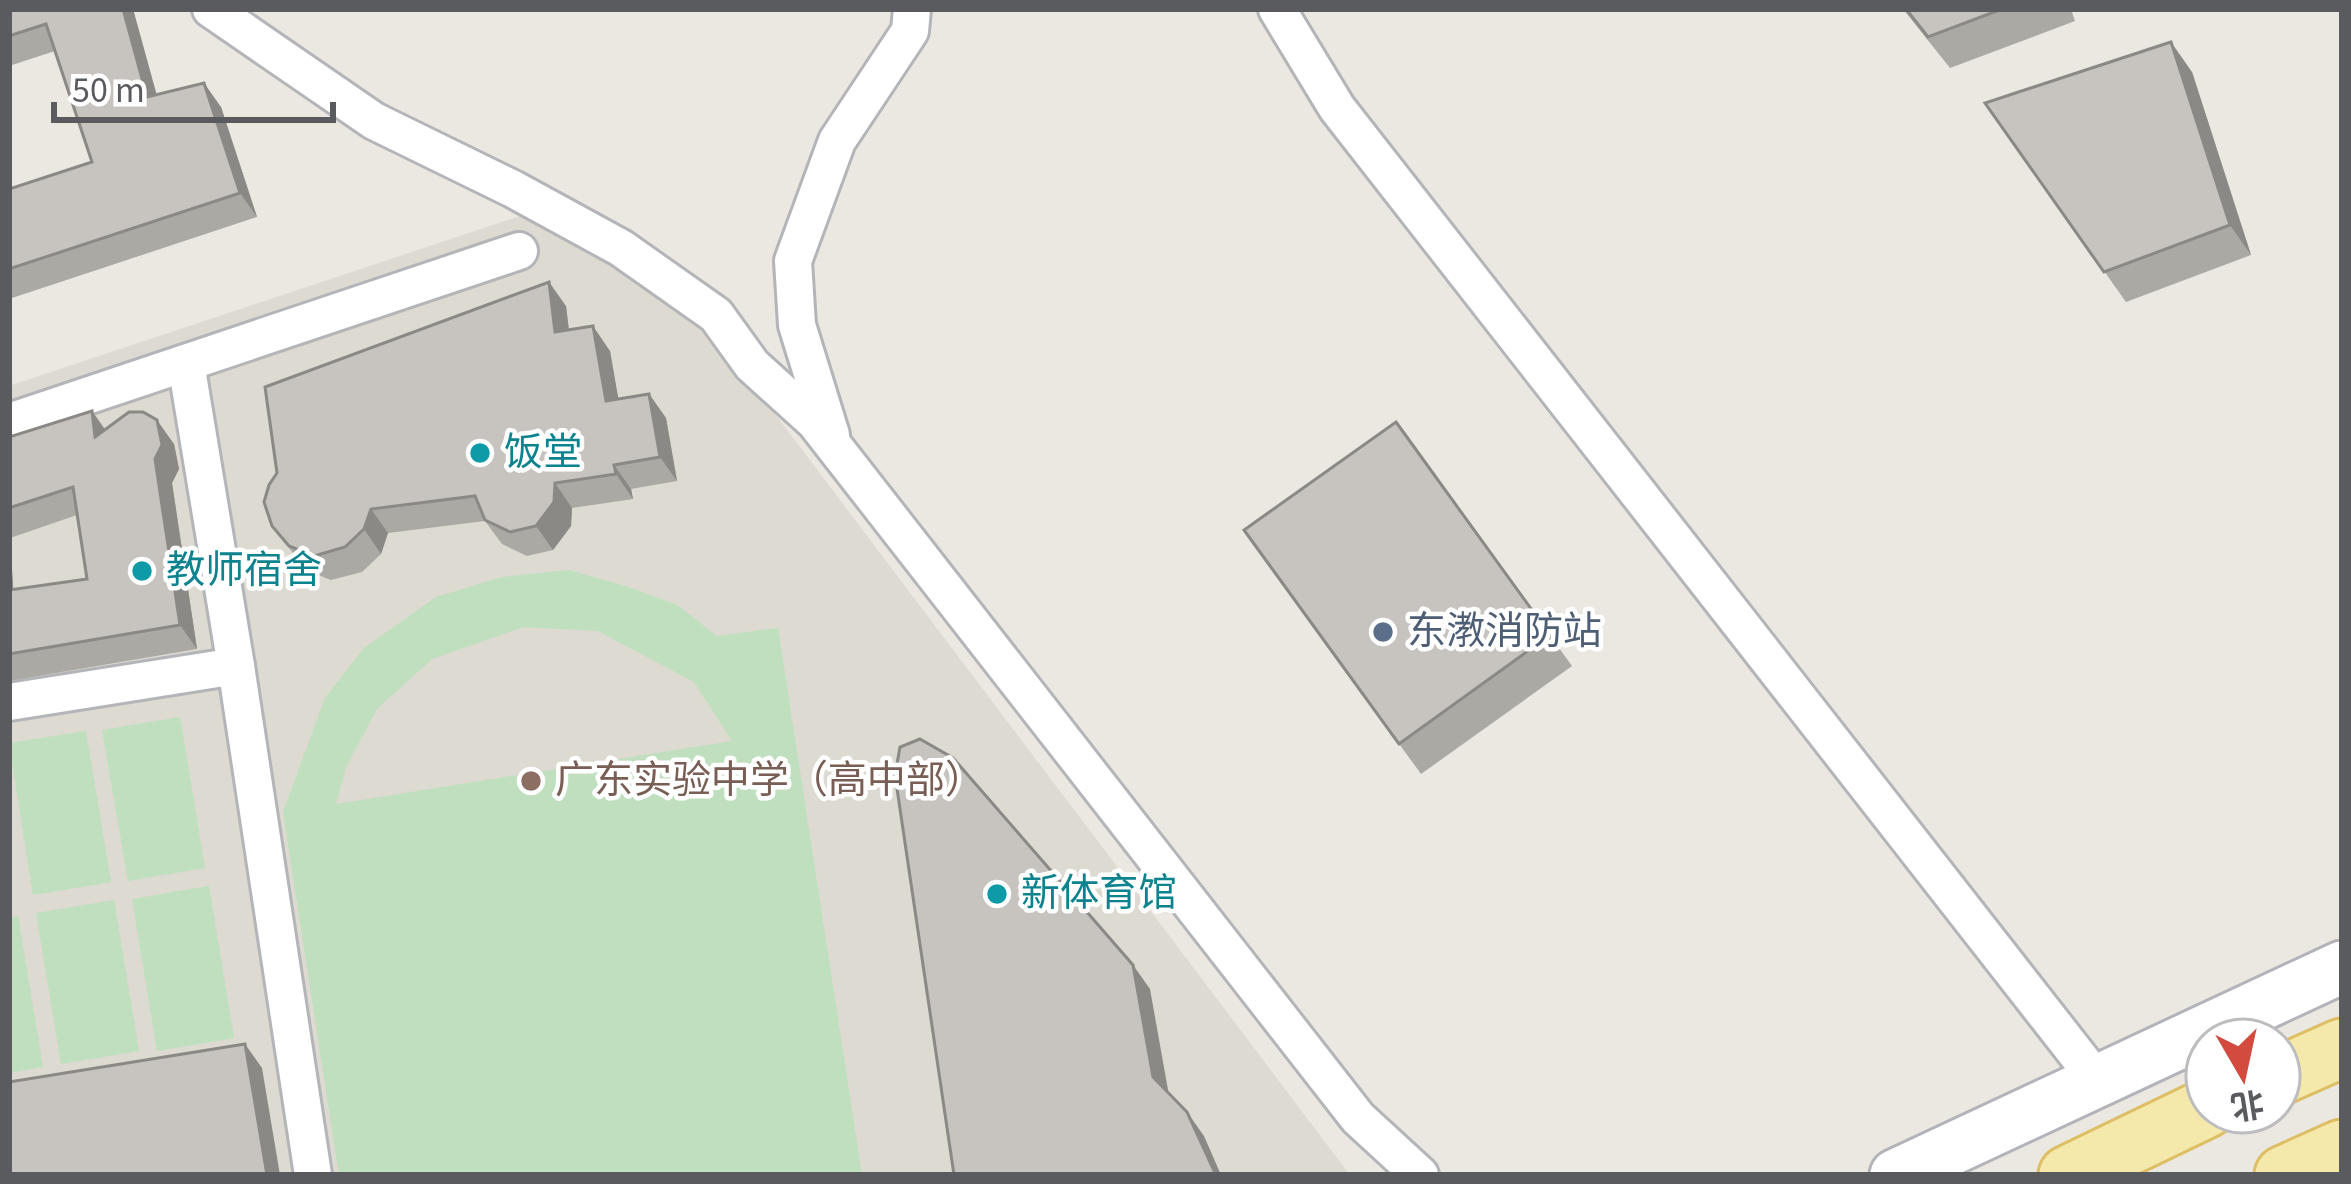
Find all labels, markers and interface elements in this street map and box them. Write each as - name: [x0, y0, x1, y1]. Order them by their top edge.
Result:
- scale bar: [54, 48, 333, 122]
- text: 50 m: [72, 65, 145, 116]
- place label: 饭堂: [504, 425, 582, 481]
- marker: 饭堂: [467, 440, 493, 466]
- place label: 教师宿舍: [166, 543, 322, 599]
- marker: 教师宿舍: [129, 558, 155, 584]
- place label: 东漖消防站: [1407, 604, 1602, 660]
- marker: 东漖消防站: [1370, 619, 1396, 645]
- place label: 广东实验中学（高中部）: [555, 753, 984, 809]
- marker: 广东实验中学（高中部）: [518, 768, 544, 794]
- place label: 新体育馆: [1021, 866, 1177, 922]
- marker: 新体育馆: [984, 881, 1010, 907]
- north arrow: [2183, 1016, 2303, 1136]
- text: 北: [2227, 1078, 2267, 1130]

